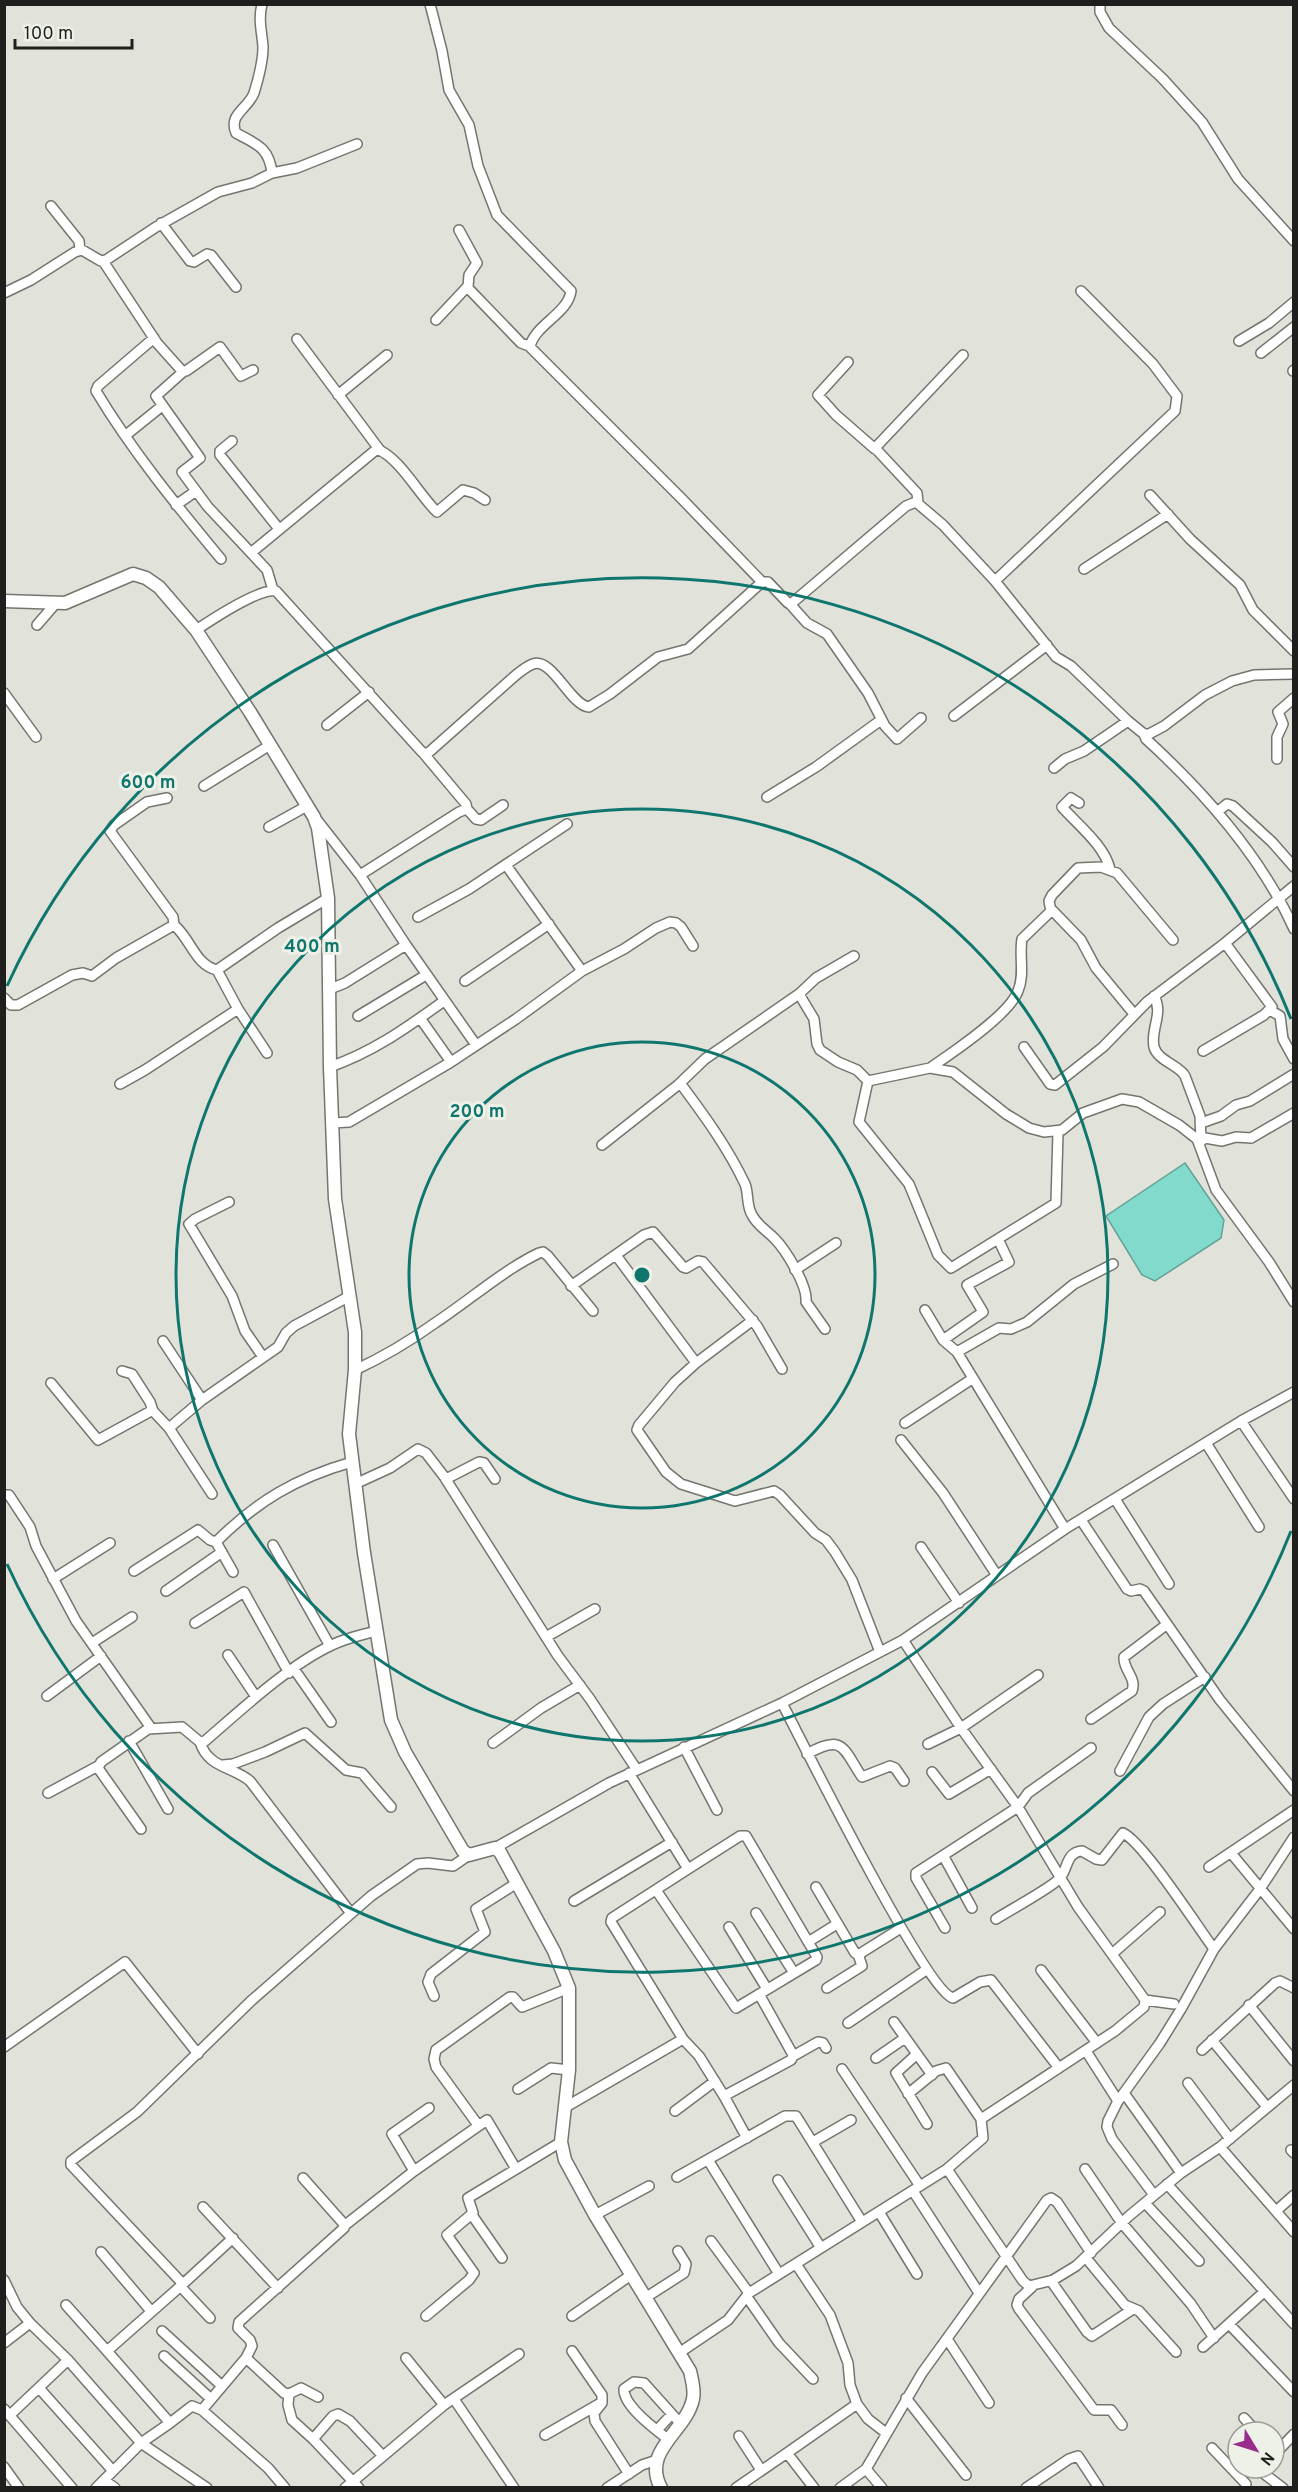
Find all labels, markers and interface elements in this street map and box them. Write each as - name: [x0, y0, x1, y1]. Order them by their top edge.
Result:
- scale bar: [15, 12, 132, 50]
- text: 100 m: [24, 23, 73, 46]
- text: 600 m: [120, 772, 176, 795]
- text: 400 m: [284, 936, 340, 959]
- text: 200 m: [449, 1101, 505, 1124]
- centre of rings: [632, 1265, 652, 1285]
- north arrow: [1226, 2420, 1286, 2480]
- text: N: [1255, 2447, 1278, 2469]

